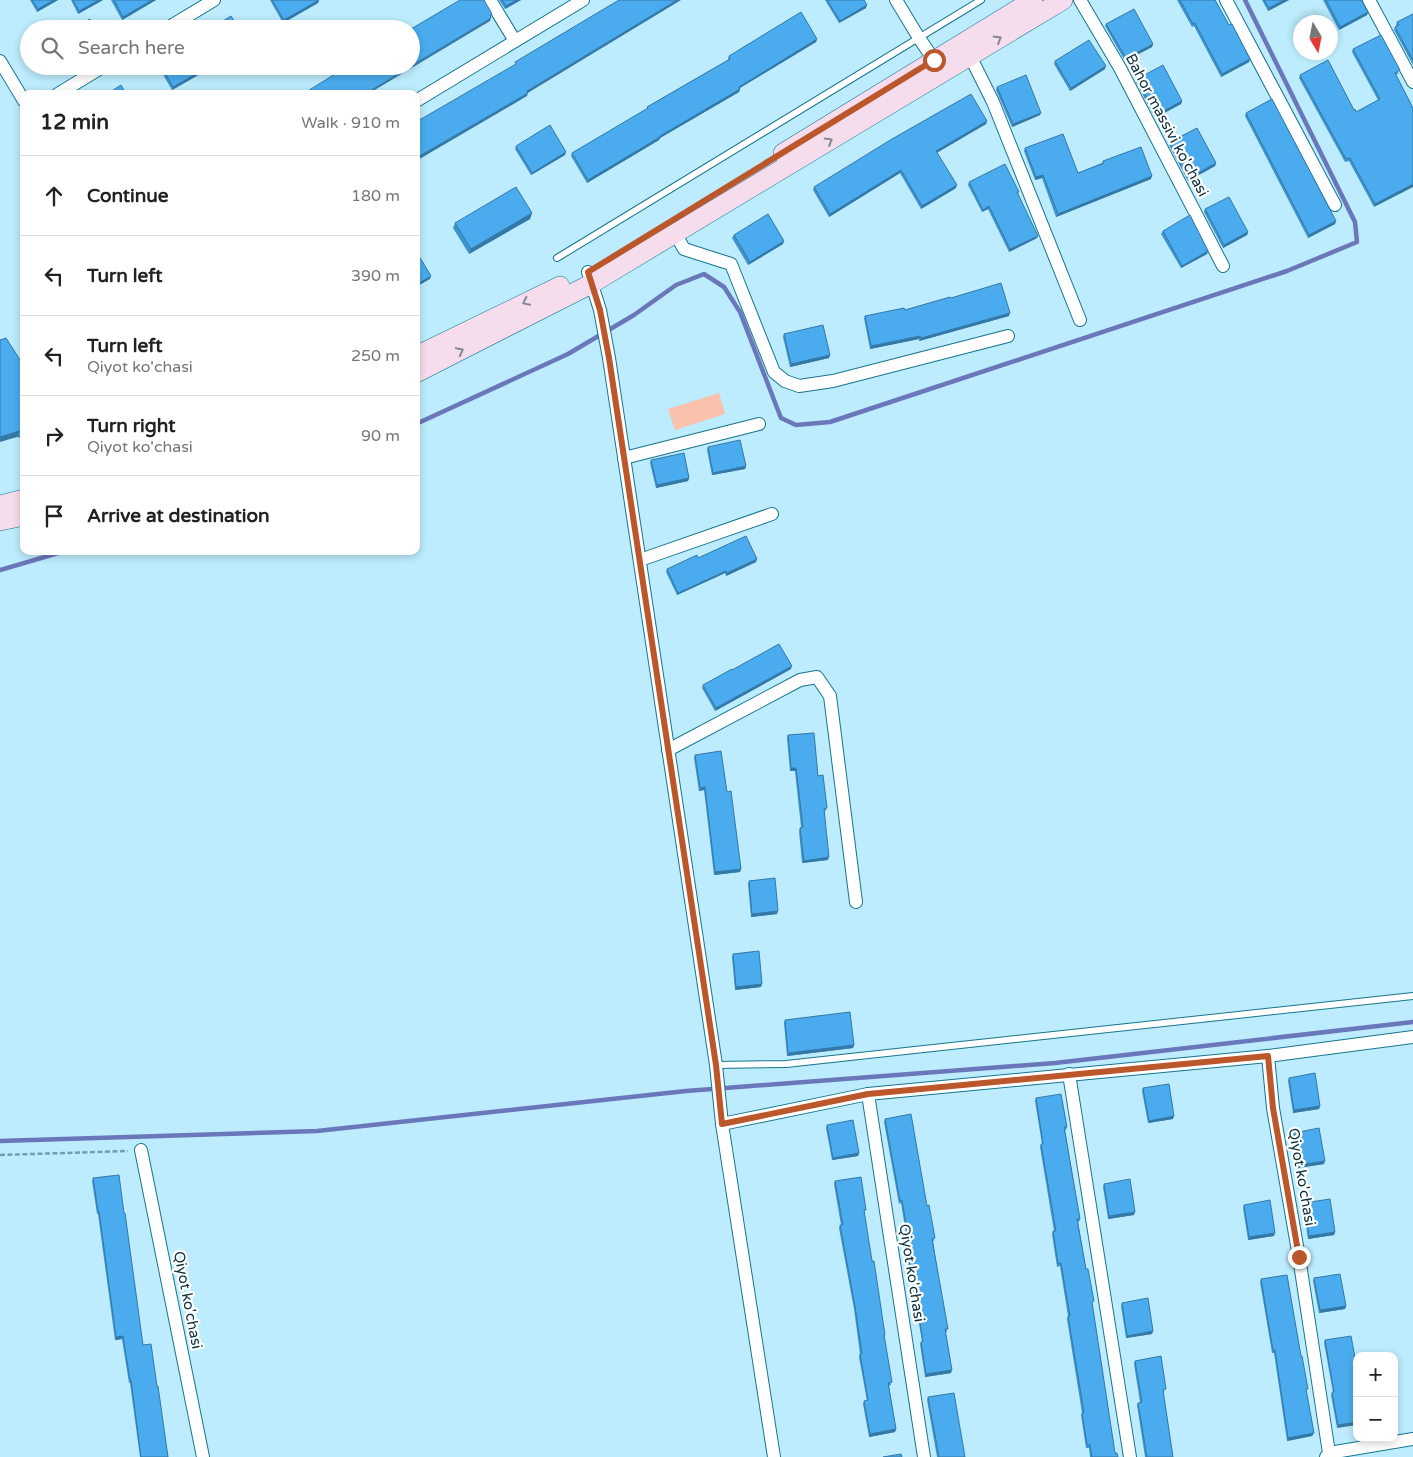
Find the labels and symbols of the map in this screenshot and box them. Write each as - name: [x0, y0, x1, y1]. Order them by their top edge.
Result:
- north arrow: [1293, 15, 1338, 60]
- one-way arrow: [993, 36, 1002, 46]
- route start: [923, 49, 946, 72]
- street label: Bahor massivi ko'chasi: [1122, 50, 1212, 200]
- one-way arrow: [824, 137, 833, 147]
- one-way arrow: [522, 296, 531, 307]
- one-way arrow: [455, 347, 464, 357]
- street label: Qiyot ko'chasi: [1285, 1127, 1319, 1227]
- street label: Qiyot ko'chasi: [895, 1223, 929, 1323]
- route end: [1288, 1246, 1311, 1269]
- street label: Qiyot ko'chasi: [170, 1250, 206, 1350]

